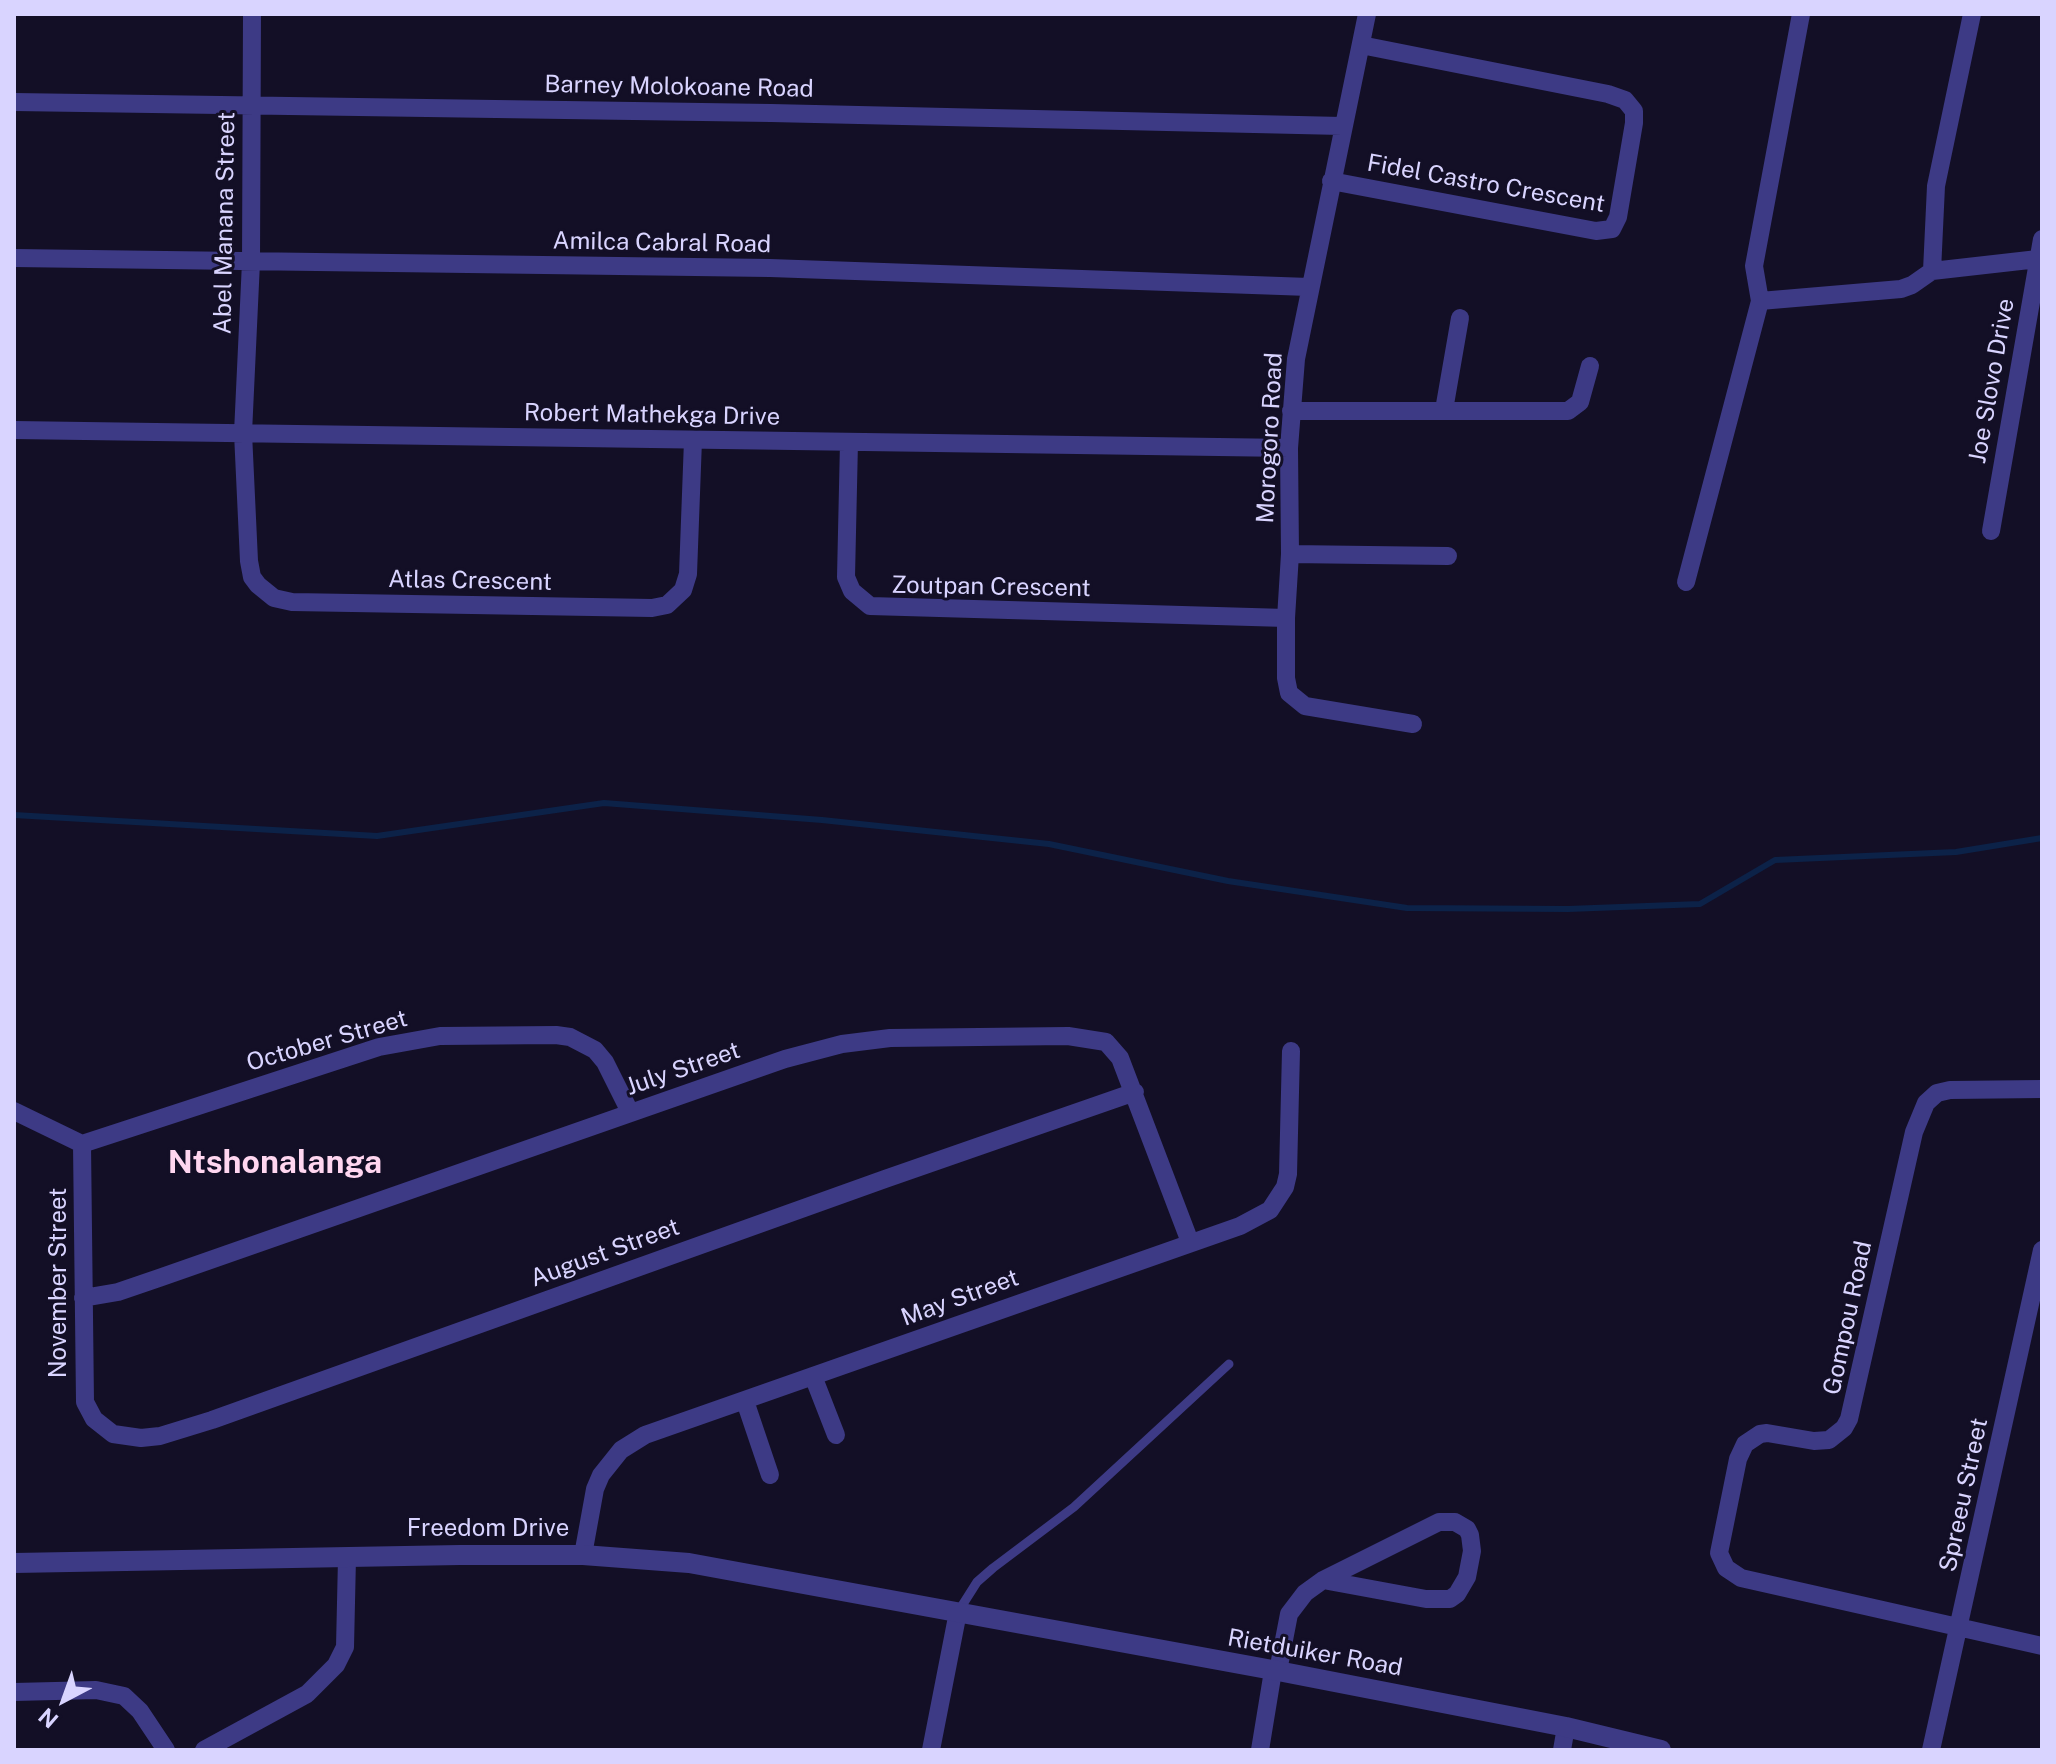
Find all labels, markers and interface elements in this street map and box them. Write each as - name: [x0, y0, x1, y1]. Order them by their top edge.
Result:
- street label: Barney Molokoane Road: [544, 70, 814, 104]
- street label: Abel Manana Street: [209, 111, 241, 335]
- street label: Fidel Castro Crescent: [1365, 149, 1607, 219]
- street label: Amilca Cabral Road: [552, 227, 772, 259]
- street label: Joe Slovo Drive: [1963, 296, 2021, 466]
- street label: Morogoro Road: [1251, 352, 1289, 524]
- street label: Robert Mathekga Drive: [524, 398, 780, 432]
- street label: Atlas Crescent: [388, 565, 552, 597]
- street label: Zoutpan Crescent: [891, 571, 1091, 603]
- street label: October Street: [243, 1004, 411, 1078]
- street label: July Street: [622, 1036, 744, 1102]
- district label: Ntshonalanga: [168, 1144, 382, 1182]
- street label: November Street: [45, 1188, 73, 1378]
- street label: August Street: [527, 1213, 683, 1293]
- street label: Gompou Road: [1818, 1239, 1878, 1397]
- street label: May Street: [897, 1263, 1023, 1333]
- street label: Spreeu Street: [1934, 1415, 1994, 1575]
- street label: Freedom Drive: [407, 1515, 569, 1543]
- street label: Rietduiker Road: [1225, 1623, 1405, 1683]
- north arrow: [24, 1660, 104, 1740]
- text: N: [33, 1703, 63, 1734]

